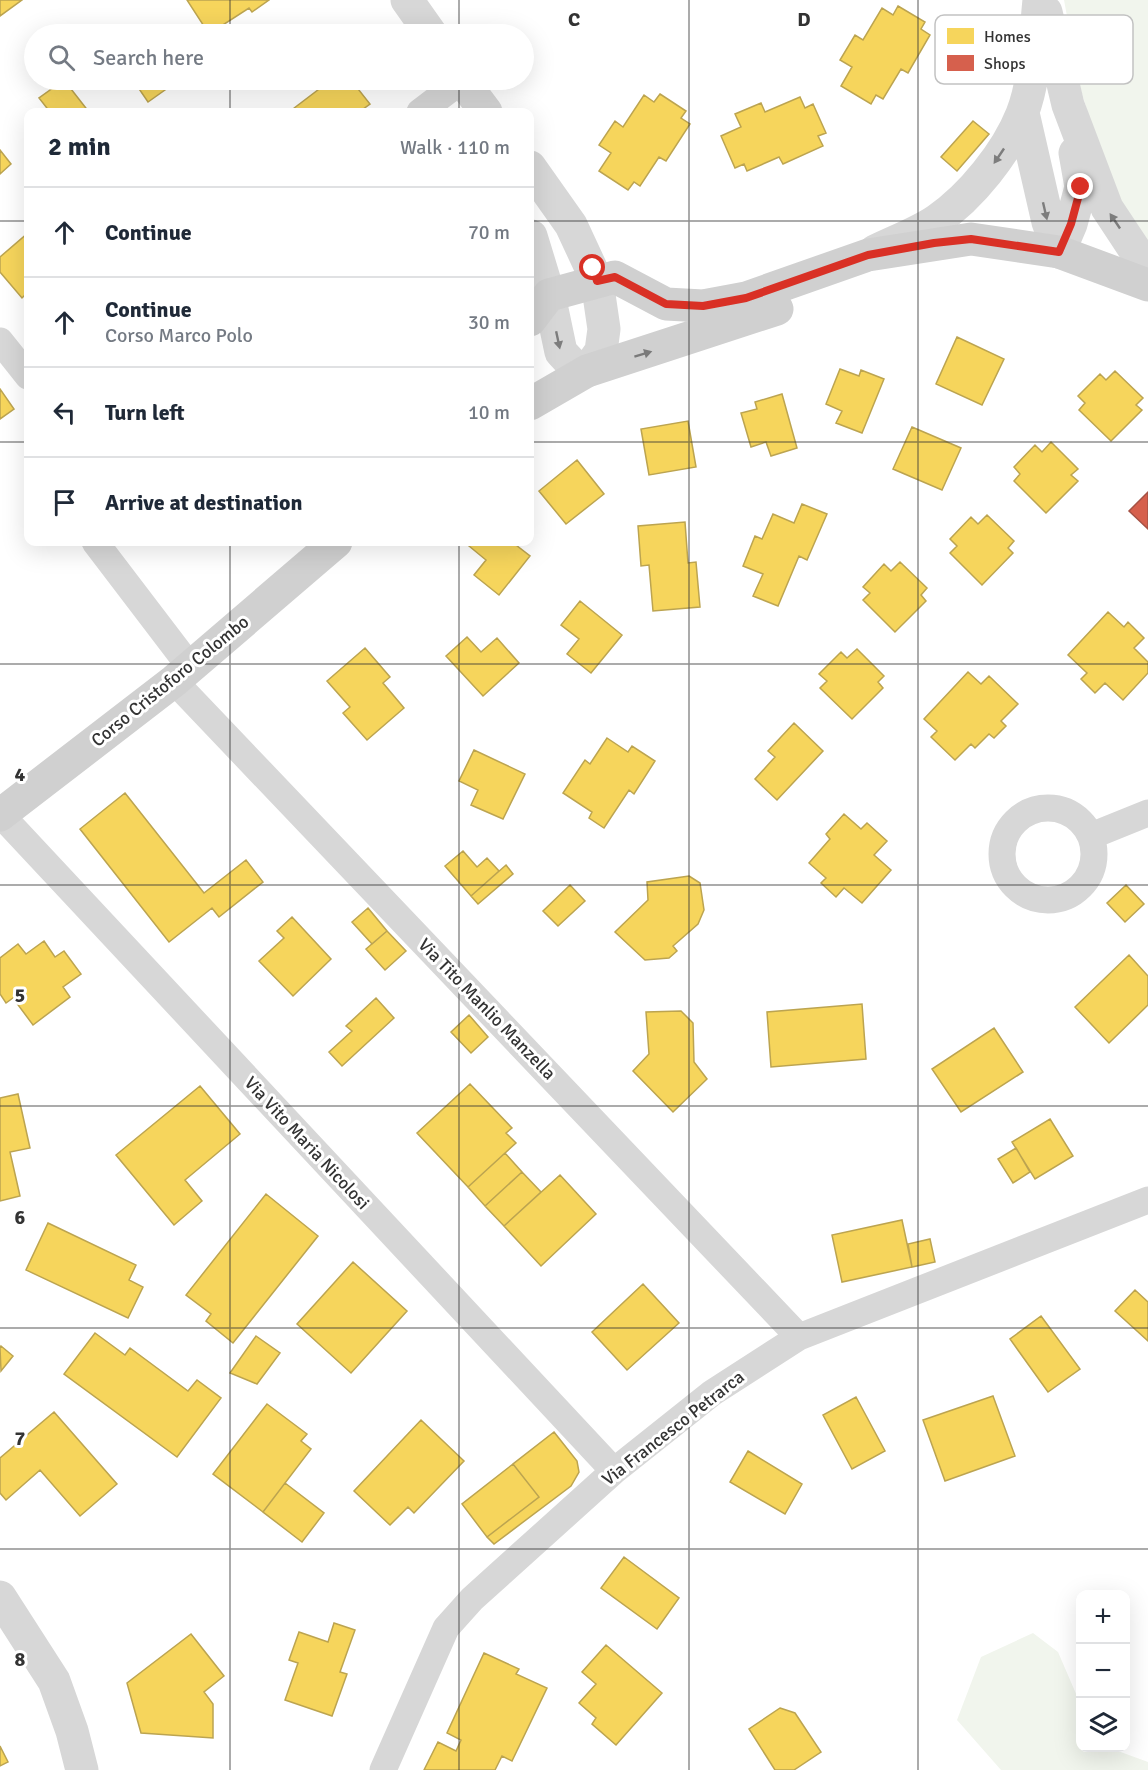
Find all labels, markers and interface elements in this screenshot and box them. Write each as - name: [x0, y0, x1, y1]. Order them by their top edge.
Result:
- text: C: [568, 7, 580, 32]
- text: D: [797, 7, 811, 32]
- legend: [935, 15, 1133, 84]
- search box: [24, 24, 534, 90]
- text: Homes: [984, 27, 1031, 47]
- icon: search: [45, 41, 78, 74]
- text: Search here: [93, 44, 204, 71]
- text: Shops: [984, 54, 1025, 74]
- text: 2 min: [48, 131, 111, 163]
- text: Walk · 110 m: [400, 135, 510, 160]
- one-way arrow: [993, 147, 1005, 163]
- route end: [1067, 173, 1093, 199]
- one-way arrow: [1041, 201, 1051, 220]
- one-way arrow: [1110, 213, 1121, 229]
- icon: ahead: [48, 216, 81, 249]
- text: Continue: [105, 219, 192, 246]
- text: 70 m: [468, 220, 510, 245]
- route start: [579, 254, 605, 280]
- text: Continue: [105, 296, 192, 323]
- icon: ahead: [48, 306, 81, 339]
- text: 30 m: [468, 310, 510, 335]
- text: Corso Marco Polo: [105, 323, 253, 348]
- one-way arrow: [554, 331, 564, 349]
- one-way arrow: [634, 349, 652, 358]
- icon: left: [48, 396, 81, 429]
- text: Turn left: [105, 399, 185, 426]
- text: 10 m: [468, 400, 510, 425]
- icon: arrive: [48, 486, 81, 519]
- text: Arrive at destination: [105, 489, 302, 516]
- street label: Corso Cristoforo Colombo: [87, 611, 253, 751]
- text: 4: [15, 762, 26, 787]
- street label: Via Tito Manlio Manzella: [414, 934, 560, 1084]
- text: 5: [15, 983, 25, 1008]
- street label: Via Vito Maria Nicolosi: [240, 1072, 374, 1214]
- text: 6: [15, 1205, 26, 1230]
- street label: Via Francesco Petrarca: [598, 1366, 748, 1490]
- text: 7: [15, 1426, 26, 1451]
- map controls: [1076, 1590, 1130, 1752]
- button: +: [1076, 1590, 1130, 1644]
- button: −: [1076, 1644, 1130, 1698]
- text: 8: [15, 1647, 26, 1672]
- button: layers: [1076, 1698, 1130, 1752]

